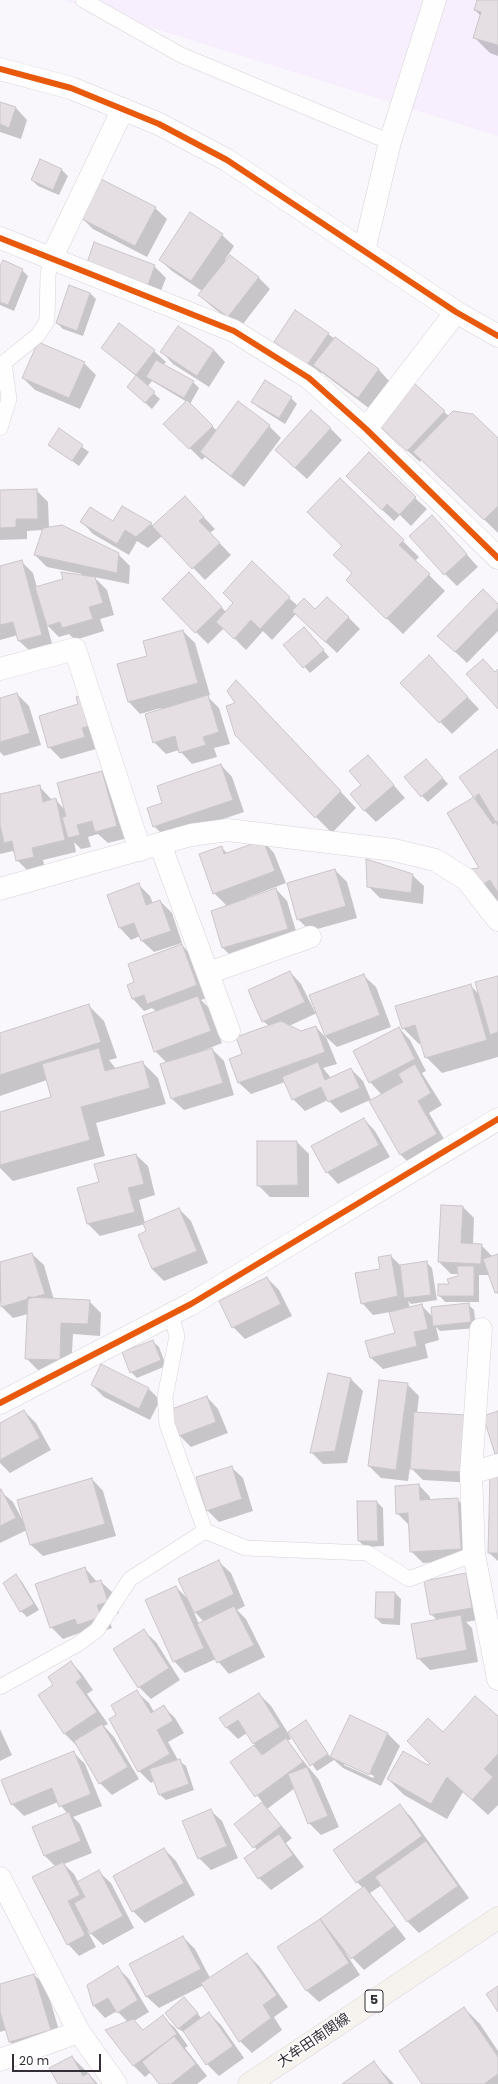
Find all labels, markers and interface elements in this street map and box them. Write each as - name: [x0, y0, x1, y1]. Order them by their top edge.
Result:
- road number: 5: [365, 1990, 383, 2012]
- street label: 大牟田南関線: [274, 2011, 354, 2071]
- scale bar: [14, 2046, 103, 2072]
- text: 20 m: [19, 2052, 49, 2069]

